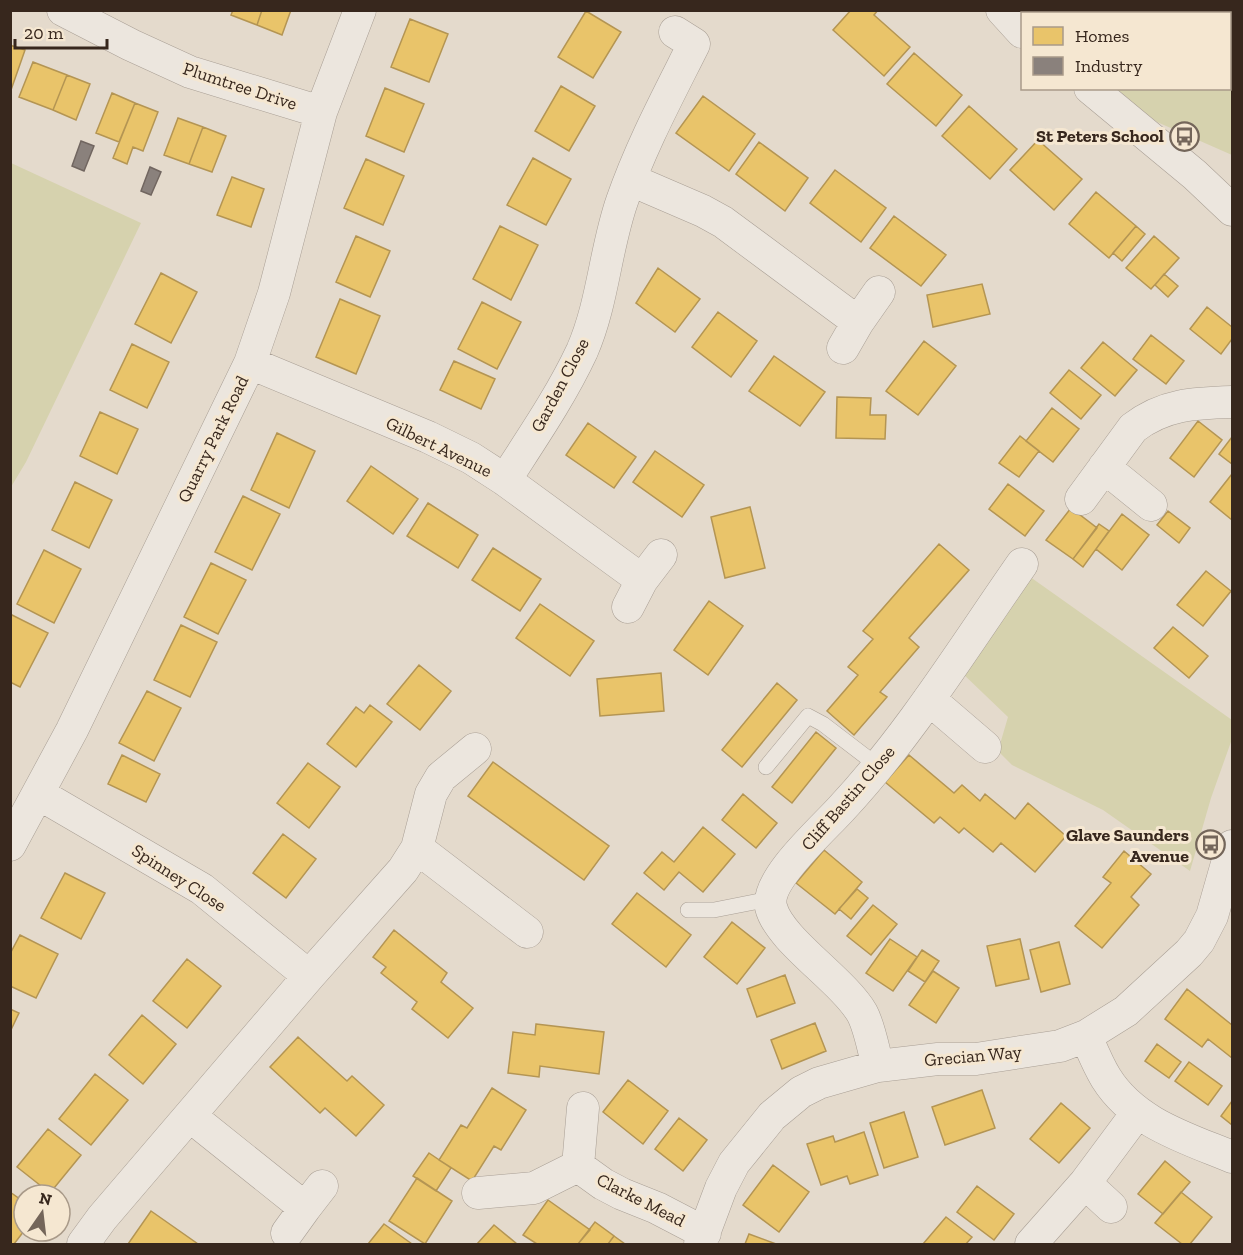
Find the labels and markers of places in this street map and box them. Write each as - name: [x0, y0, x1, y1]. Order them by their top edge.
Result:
- bus stop icon: St Peters School: [1169, 120, 1201, 152]
- place label: St Peters School: [1036, 125, 1164, 147]
- place label: Glave Saunders Avenue: [1066, 824, 1189, 867]
- bus stop icon: Glave Saunders Avenue: [1194, 829, 1226, 861]

